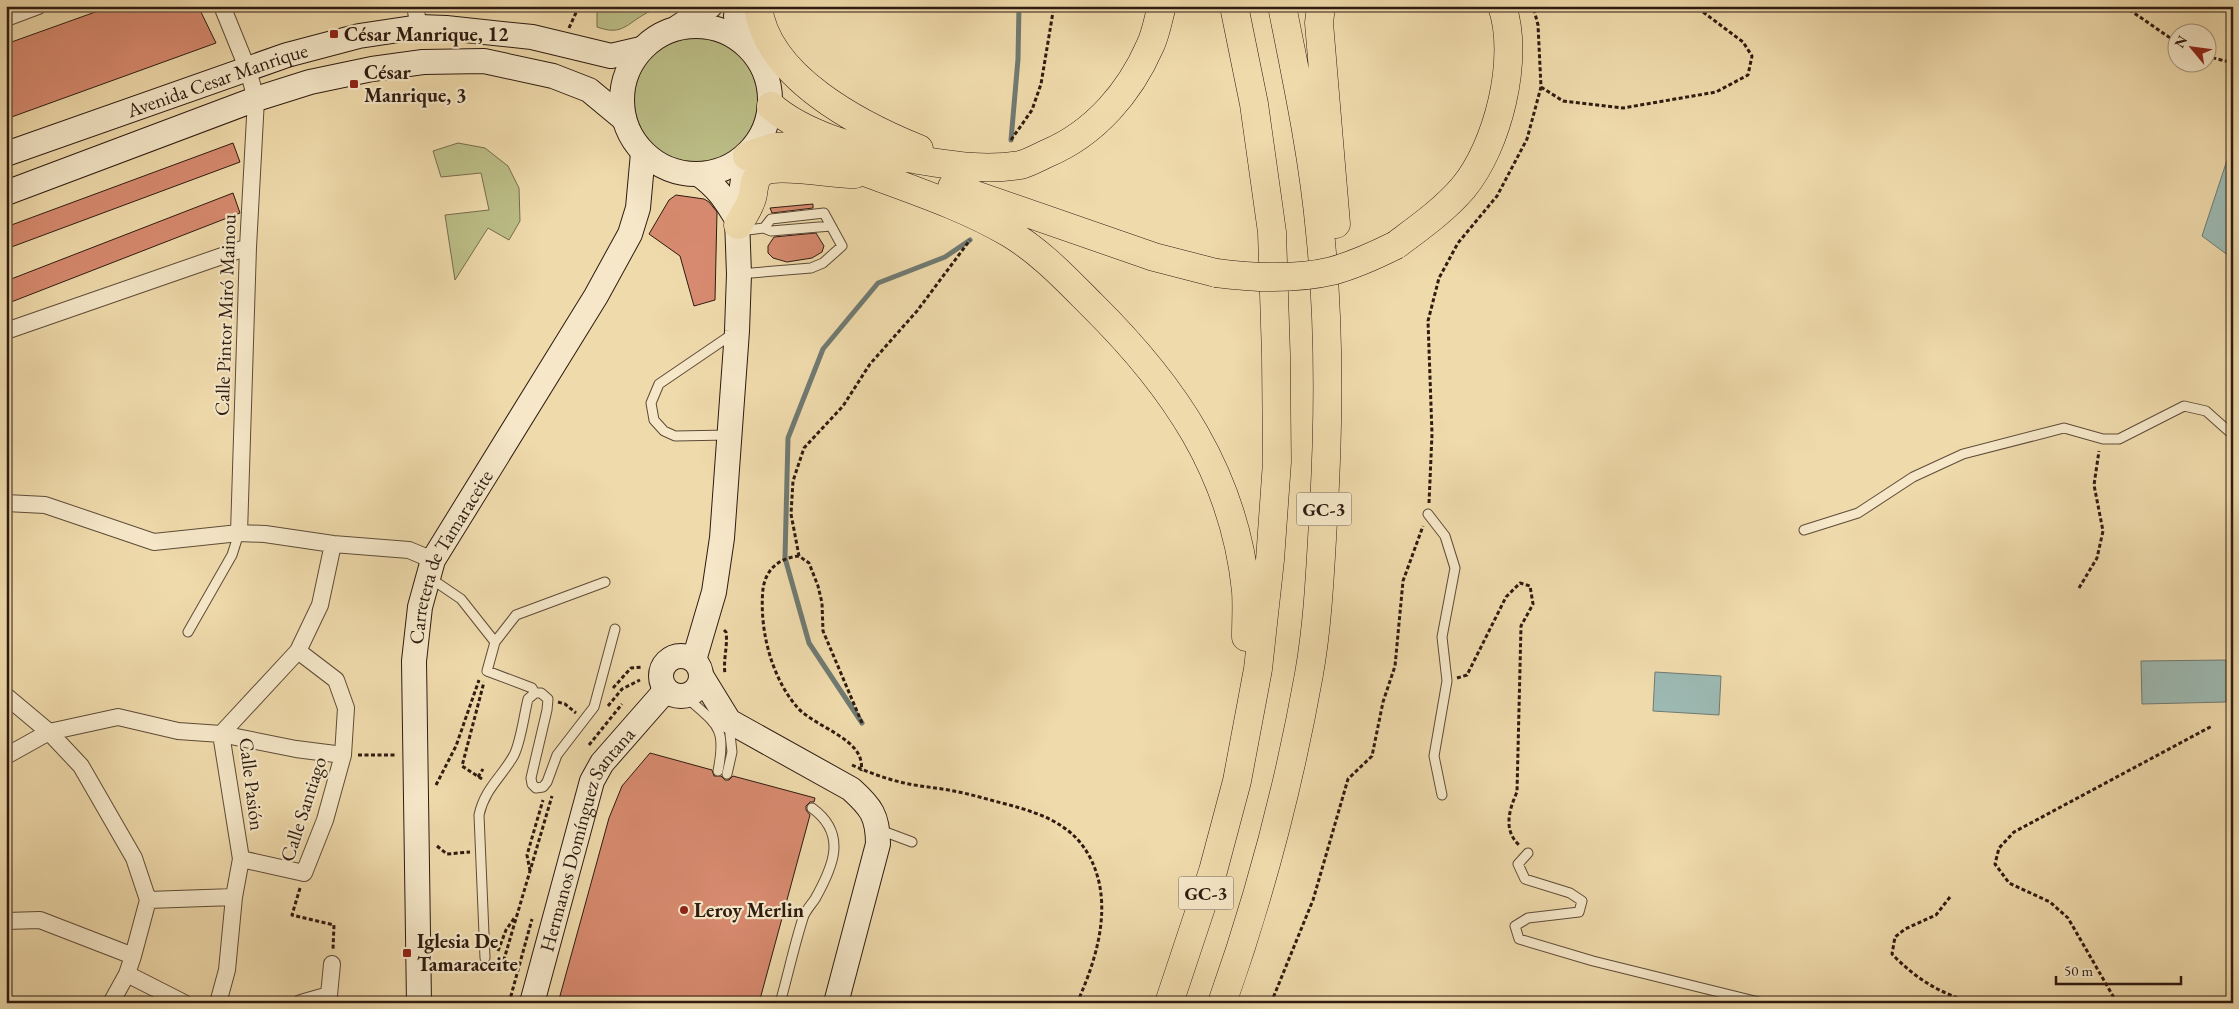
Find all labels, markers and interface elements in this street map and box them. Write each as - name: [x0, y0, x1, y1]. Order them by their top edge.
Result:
- place label: César Manrique, 12: [344, 21, 509, 47]
- north arrow: [2166, 22, 2216, 72]
- marker: César Manrique, 12: [328, 28, 340, 40]
- text: N: [2170, 32, 2192, 51]
- street label: Avenida Cesar Manrique: [122, 37, 311, 124]
- place label: César Manrique, 3: [364, 59, 467, 108]
- marker: César Manrique, 3: [348, 78, 360, 90]
- street label: Calle Pintor Miró Mainou: [208, 213, 242, 416]
- street label: Carretera de Tamaraceite: [403, 465, 499, 646]
- road number: GC-3: [1296, 492, 1352, 526]
- street label: Hermanos Domínguez Santana: [533, 722, 641, 955]
- street label: Calle Pasión: [233, 736, 271, 832]
- street label: Calle Santiago: [274, 753, 332, 865]
- road number: GC-3: [1178, 876, 1234, 910]
- place label: Leroy Merlin: [694, 897, 804, 923]
- marker: Leroy Merlin: [678, 904, 690, 916]
- place label: Iglesia De Tamaraceite: [417, 928, 518, 977]
- marker: Iglesia De Tamaraceite: [401, 947, 413, 959]
- scale bar: [2056, 954, 2182, 986]
- text: 50 m: [2064, 961, 2093, 980]

